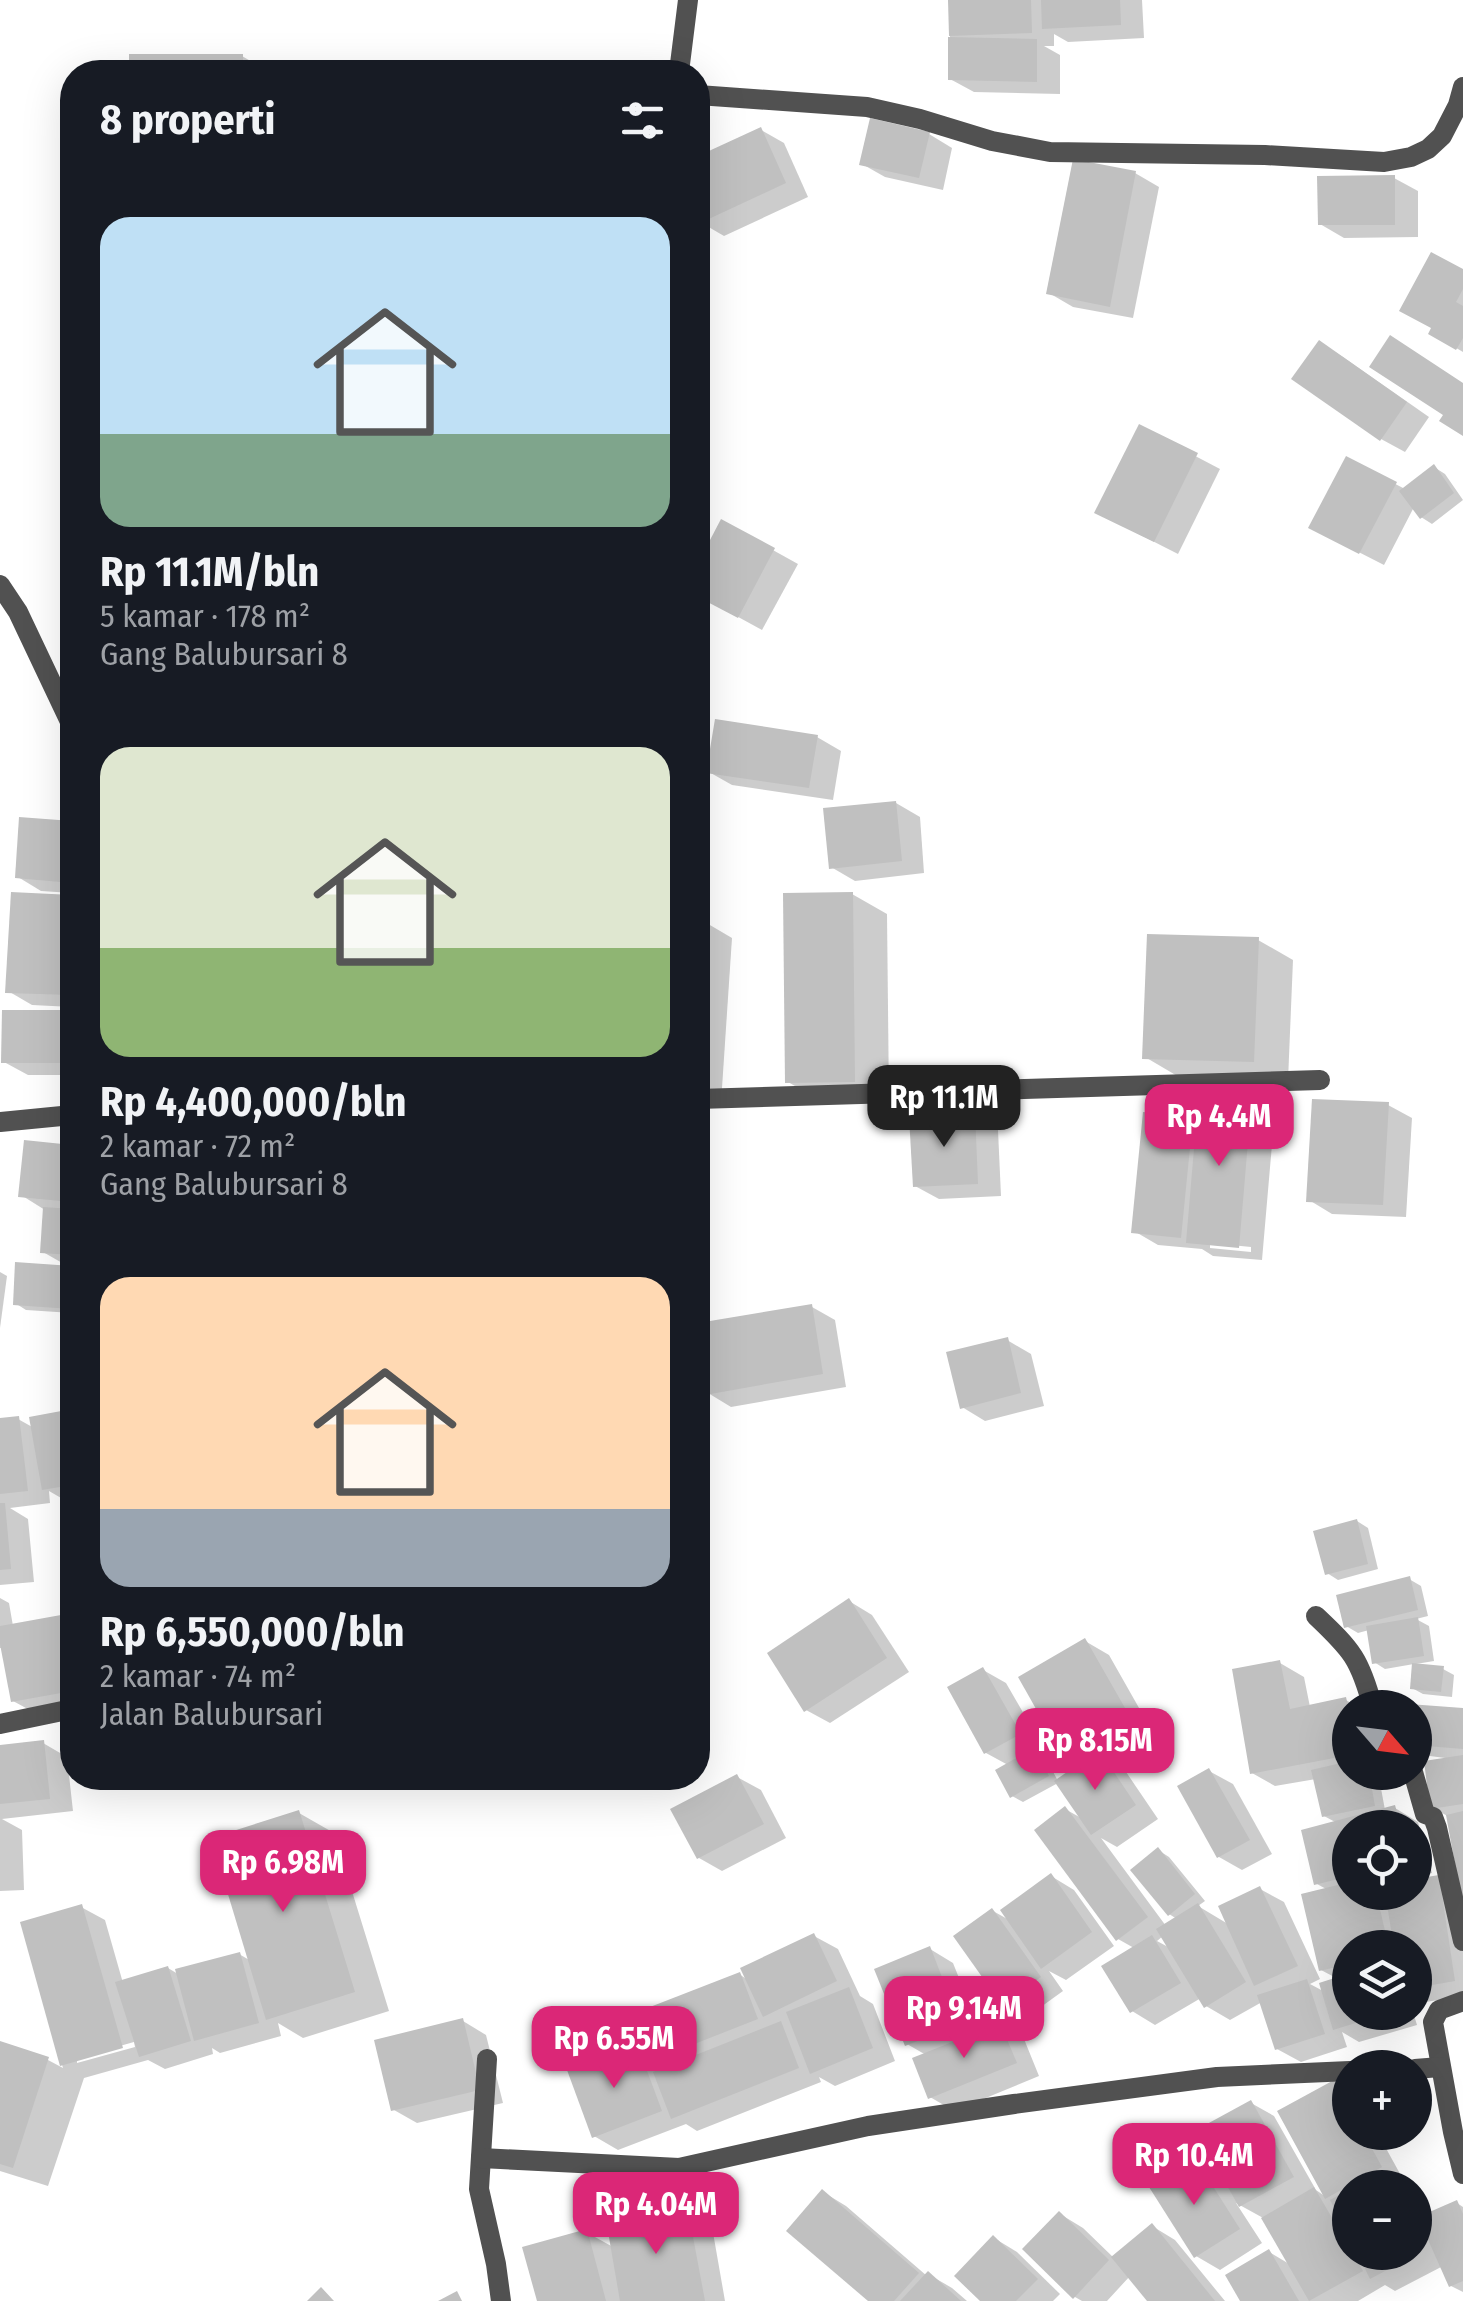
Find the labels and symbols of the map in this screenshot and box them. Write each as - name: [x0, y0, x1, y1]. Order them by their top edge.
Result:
- pin: Rp 11.1M: [841, 1065, 1047, 1150]
- pin: Rp 4.4M: [1127, 1084, 1311, 1169]
- north arrow: [1332, 1690, 1432, 1790]
- pin: Rp 8.15M: [992, 1708, 1198, 1793]
- pin: Rp 6.98M: [180, 1830, 386, 1915]
- pin: Rp 9.14M: [861, 1976, 1067, 2061]
- pin: Rp 6.55M: [511, 2006, 717, 2091]
- pin: Rp 10.4M: [1091, 2123, 1297, 2208]
- pin: Rp 4.04M: [553, 2172, 759, 2257]

